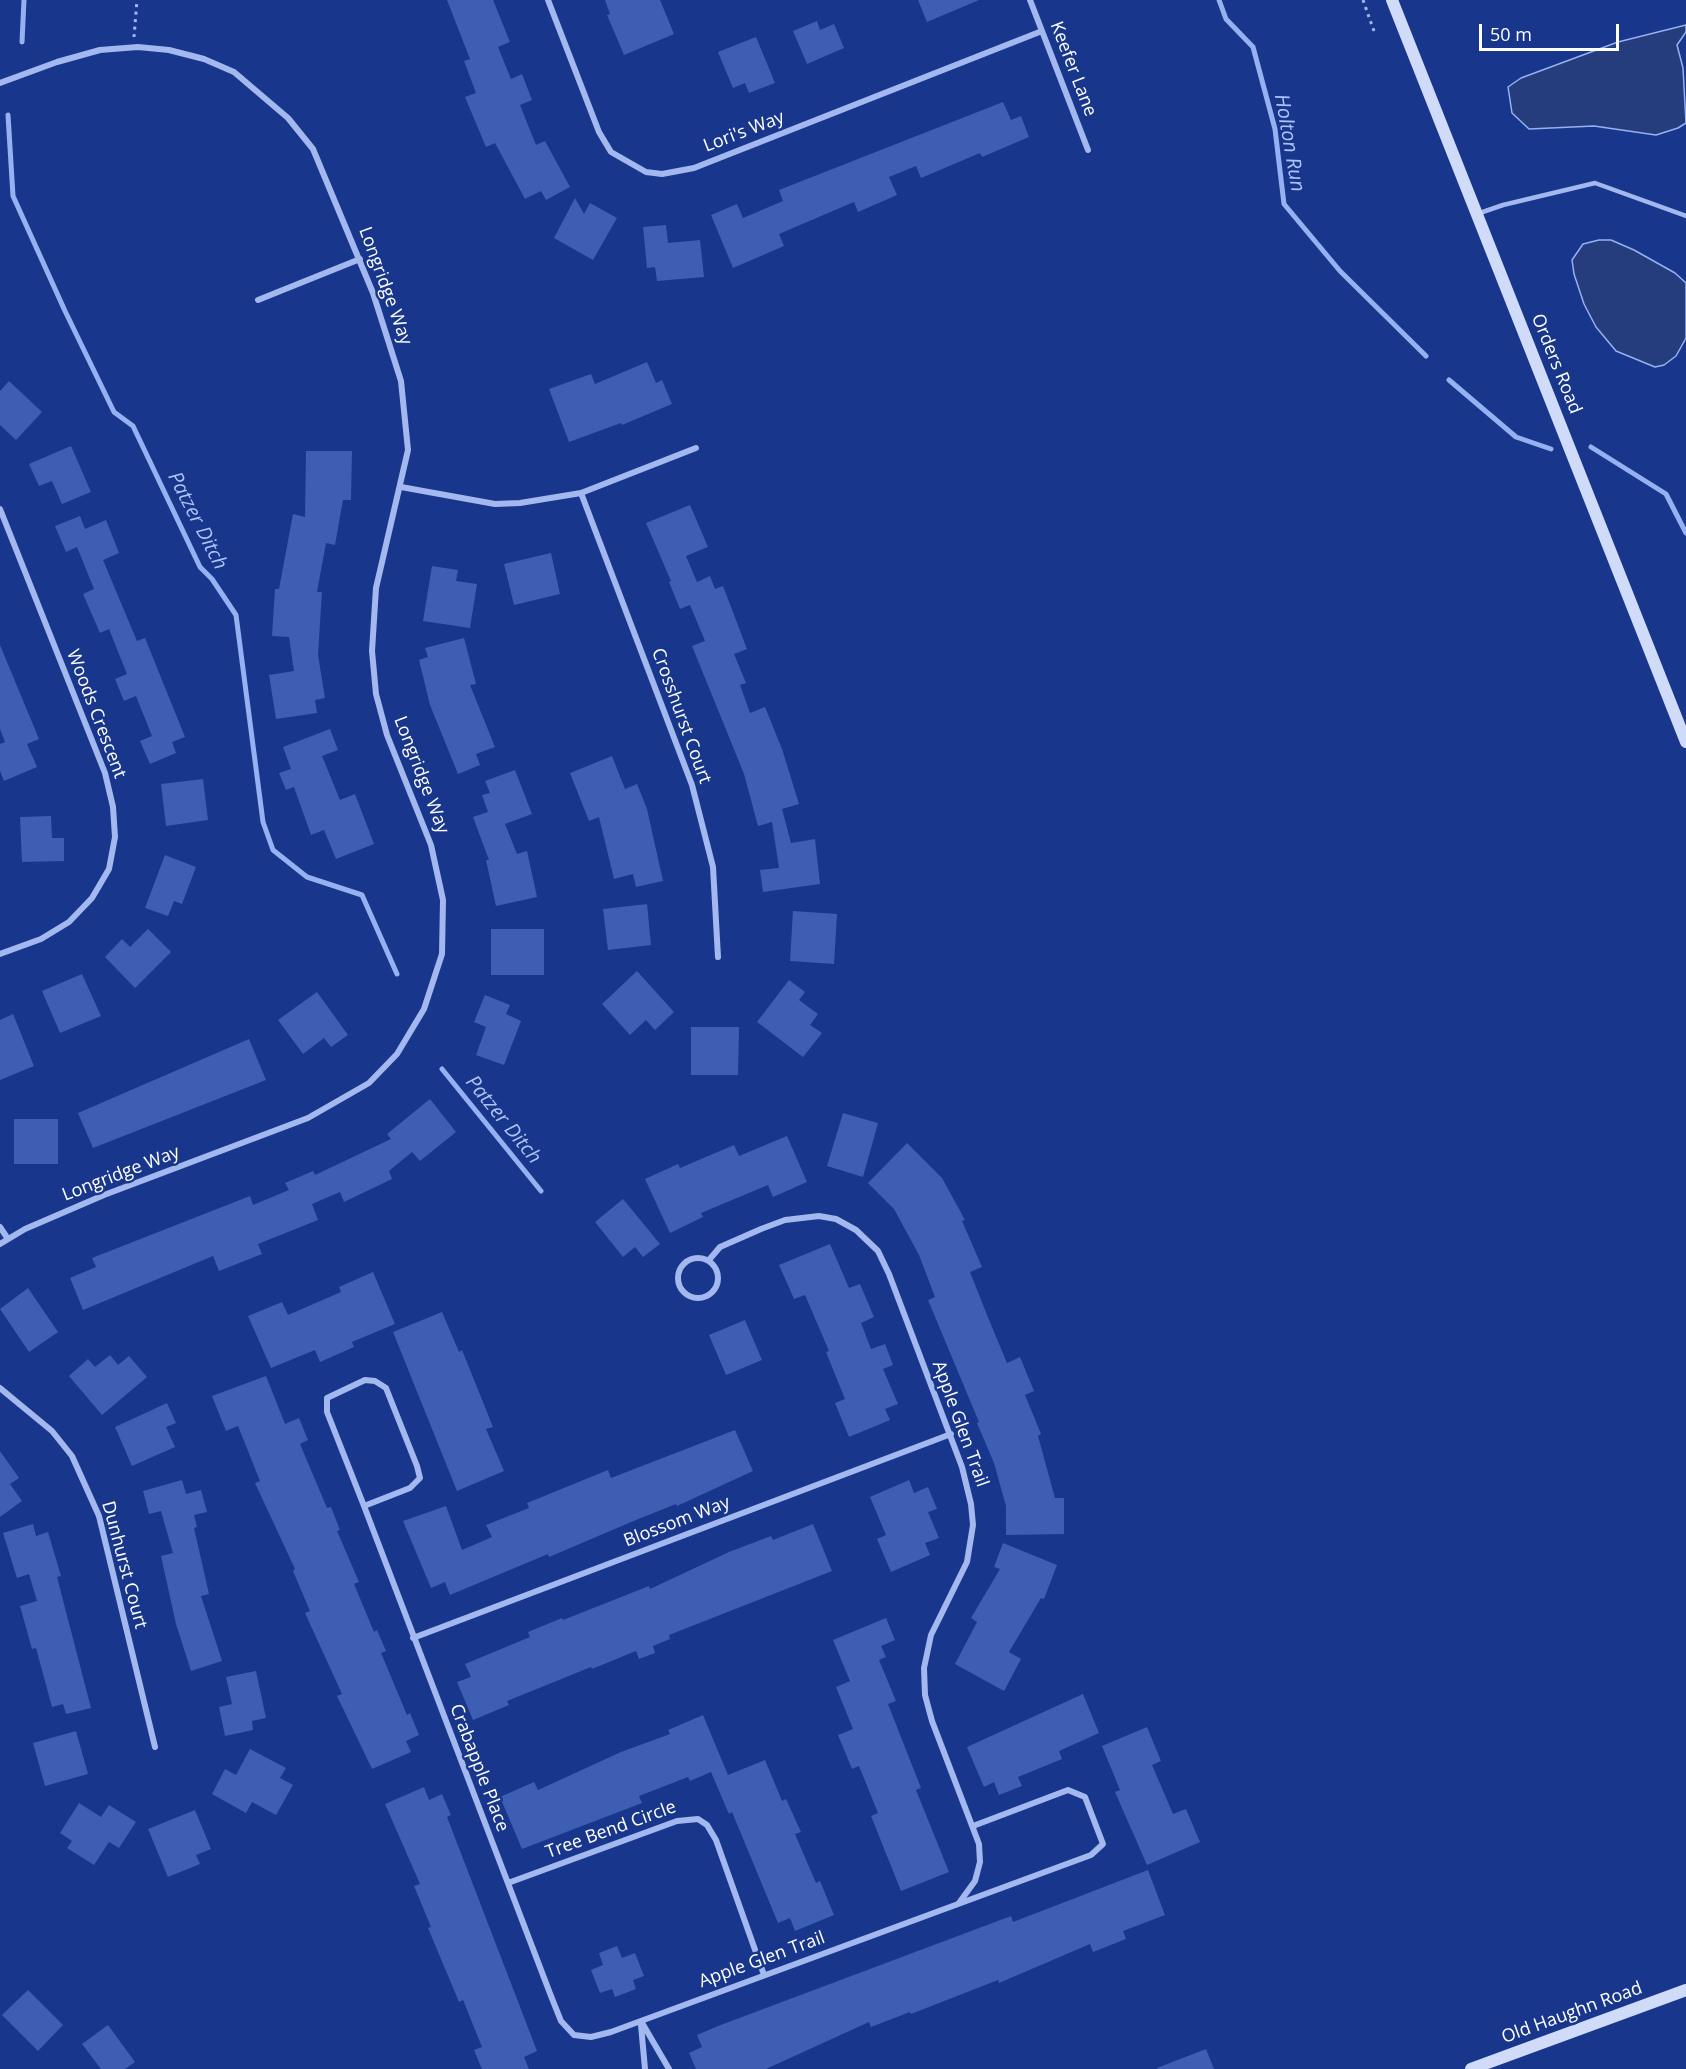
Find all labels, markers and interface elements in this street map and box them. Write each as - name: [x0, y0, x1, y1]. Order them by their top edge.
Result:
- scale bar: [1482, 12, 1622, 50]
- street label: Keefer Lane: [1045, 18, 1101, 120]
- text: 50 m: [1490, 22, 1532, 46]
- water label: Holton Run: [1269, 92, 1309, 194]
- street label: Lori's Way: [700, 107, 788, 157]
- street label: Longridge Way: [354, 224, 416, 348]
- street label: Orders Road: [1526, 311, 1586, 417]
- water label: Patzer Ditch: [162, 468, 232, 574]
- street label: Crosshurst Court: [646, 645, 716, 787]
- street label: Woods Crescent: [62, 647, 130, 781]
- street label: Longridge Way: [389, 713, 453, 837]
- water label: Patzer Ditch: [460, 1071, 546, 1169]
- street label: Longridge Way: [59, 1142, 183, 1206]
- street label: Apple Glen Trail: [927, 1358, 993, 1490]
- street label: Blossom Way: [621, 1492, 733, 1552]
- street label: Dunhurst Court: [97, 1499, 151, 1631]
- street label: Crabapple Place: [445, 1701, 513, 1835]
- street label: Tree Bend Circle: [543, 1796, 679, 1864]
- street label: Apple Glen Trail: [696, 1927, 828, 1993]
- street label: Old Haughn Road: [1499, 1978, 1645, 2048]

